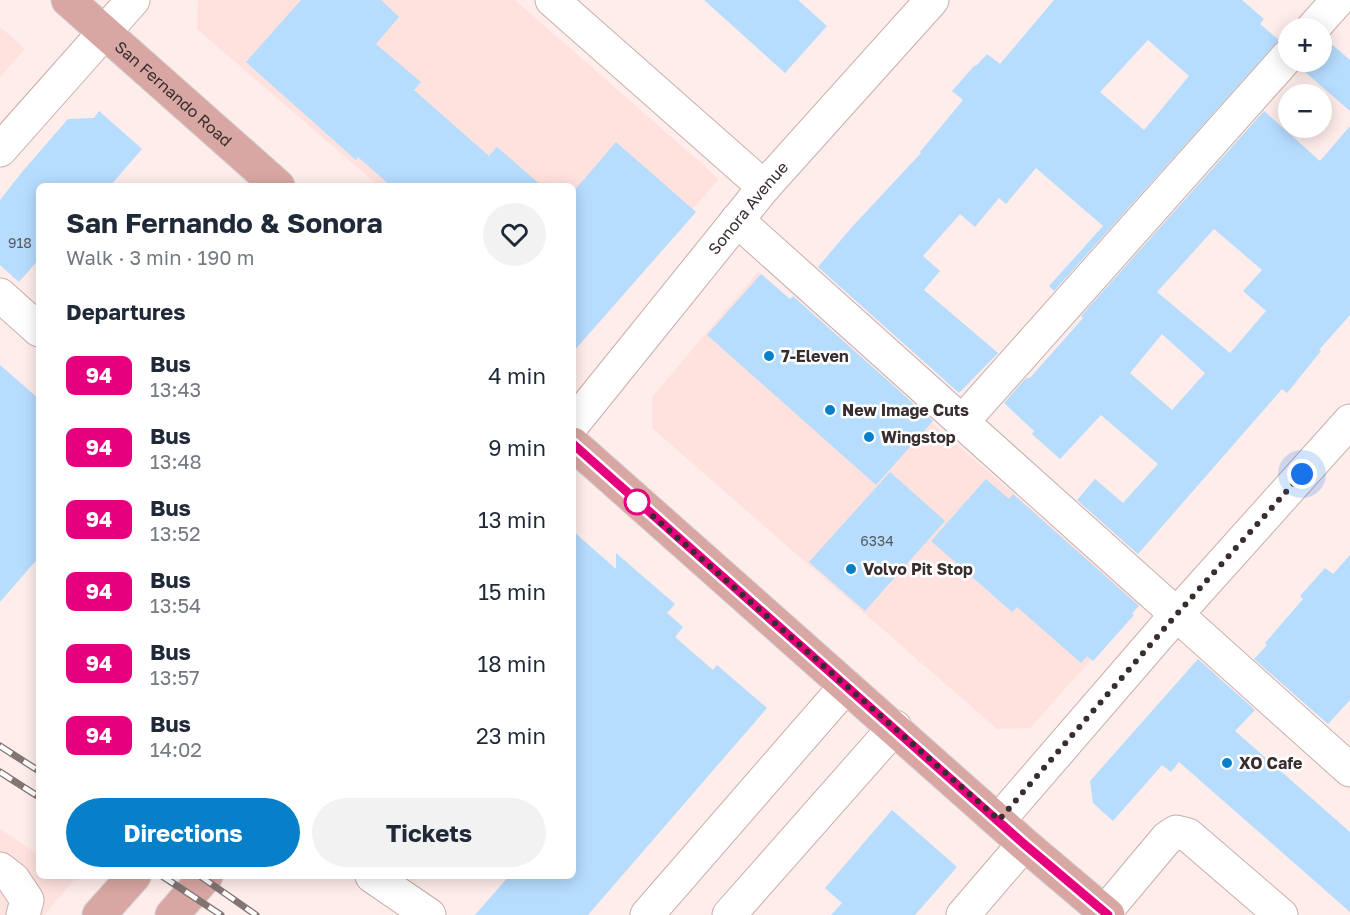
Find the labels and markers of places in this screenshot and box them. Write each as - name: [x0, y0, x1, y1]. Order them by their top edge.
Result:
- place label: 7-Eleven: [781, 346, 849, 366]
- marker: 7-Eleven: [762, 349, 776, 363]
- place label: New Image Cuts: [842, 400, 969, 420]
- marker: New Image Cuts: [823, 403, 837, 417]
- place label: Wingstop: [881, 427, 956, 447]
- marker: Wingstop: [862, 430, 876, 444]
- unlabelled marker: [624, 489, 650, 515]
- place label: Volvo Pit Stop: [863, 559, 973, 579]
- marker: Volvo Pit Stop: [844, 562, 858, 576]
- place label: XO Cafe: [1239, 753, 1302, 773]
- marker: XO Cafe: [1220, 756, 1234, 770]

